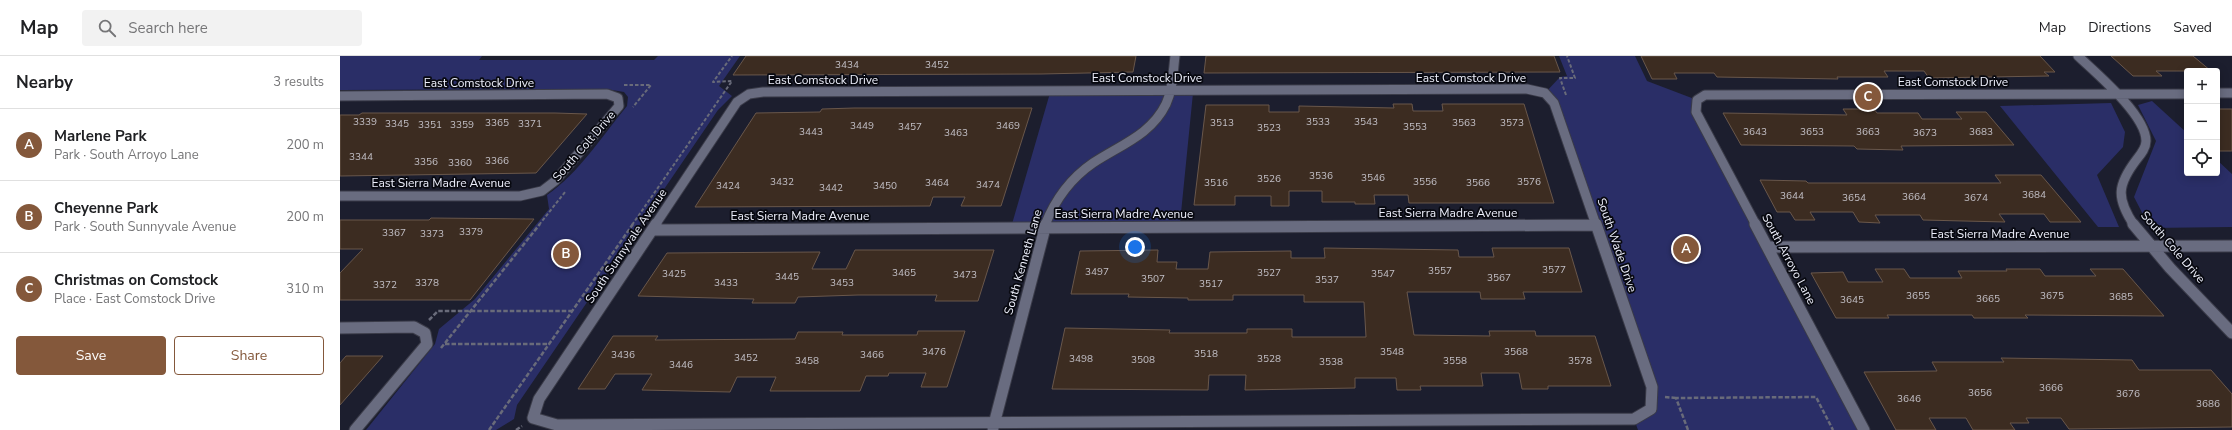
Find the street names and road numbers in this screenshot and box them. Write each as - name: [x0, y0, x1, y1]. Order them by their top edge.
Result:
- street label: East Comstock Drive: [1092, 70, 1202, 86]
- street label: East Comstock Drive: [1416, 70, 1526, 86]
- street label: East Comstock Drive: [768, 72, 878, 88]
- street label: East Comstock Drive: [1898, 74, 2008, 90]
- street label: East Comstock Drive: [424, 75, 534, 91]
- street label: South Colt Drive: [549, 107, 619, 185]
- street label: East Sierra Madre Avenue: [372, 175, 510, 191]
- street label: South Sunnyvale Avenue: [582, 185, 670, 307]
- street label: South Wade Drive: [1593, 196, 1641, 294]
- street label: East Sierra Madre Avenue: [1379, 205, 1517, 221]
- street label: East Sierra Madre Avenue: [1055, 206, 1193, 222]
- street label: South Kenneth Lane: [1000, 207, 1046, 317]
- street label: East Sierra Madre Avenue: [731, 208, 869, 224]
- street label: South Cole Drive: [2137, 208, 2209, 286]
- street label: South Arroyo Lane: [1758, 211, 1820, 307]
- street label: East Sierra Madre Avenue: [1931, 226, 2069, 242]

